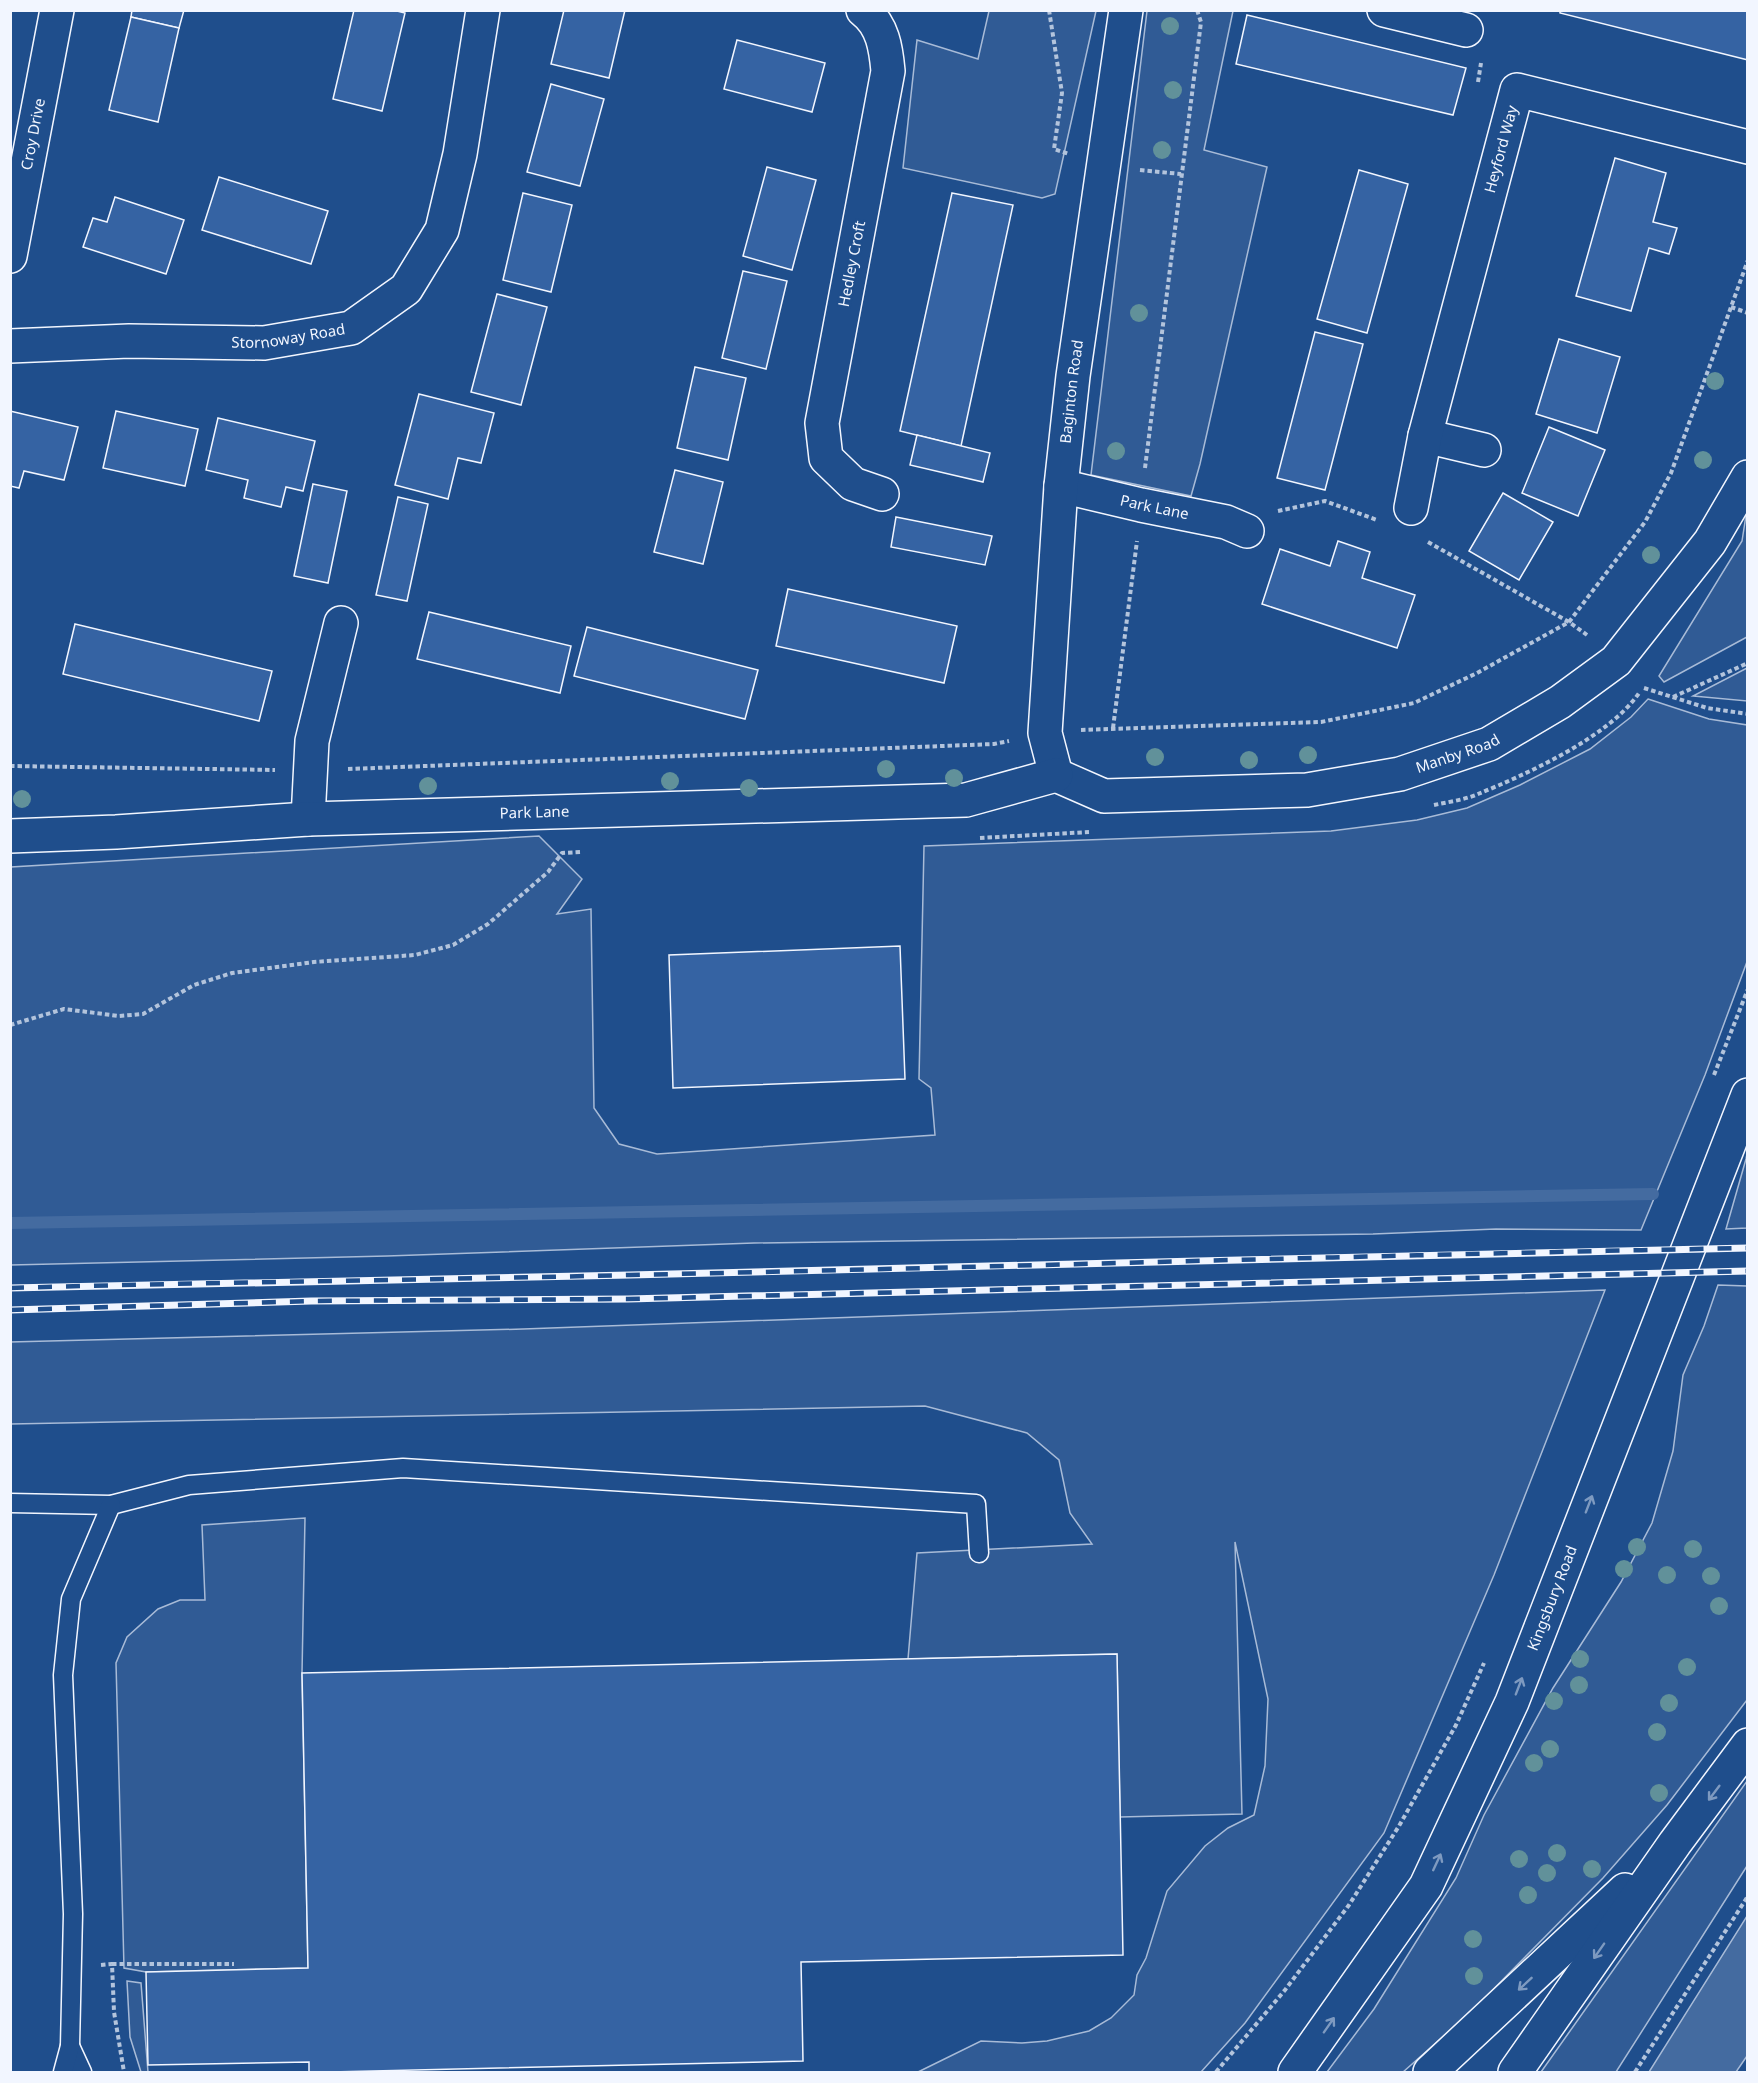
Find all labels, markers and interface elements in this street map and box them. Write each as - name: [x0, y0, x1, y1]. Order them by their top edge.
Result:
- street label: Croy Drive: [16, 96, 49, 172]
- street label: Heyford Way: [1479, 103, 1522, 195]
- street label: Hedley Croft: [833, 218, 869, 309]
- street label: Stornoway Road: [231, 318, 347, 352]
- street label: Baginton Road: [1055, 338, 1087, 444]
- street label: Park Lane: [1118, 489, 1191, 523]
- street label: Manby Road: [1413, 729, 1503, 777]
- street label: Park Lane: [499, 800, 569, 822]
- one-way arrow: [1584, 1495, 1595, 1514]
- street label: Kingsbury Road: [1522, 1542, 1581, 1653]
- one-way arrow: [1514, 1677, 1525, 1695]
- one-way arrow: [1707, 1784, 1720, 1800]
- one-way arrow: [1431, 1854, 1443, 1872]
- one-way arrow: [1593, 1942, 1605, 1958]
- one-way arrow: [1517, 1977, 1532, 1991]
- one-way arrow: [1323, 2017, 1335, 2033]

